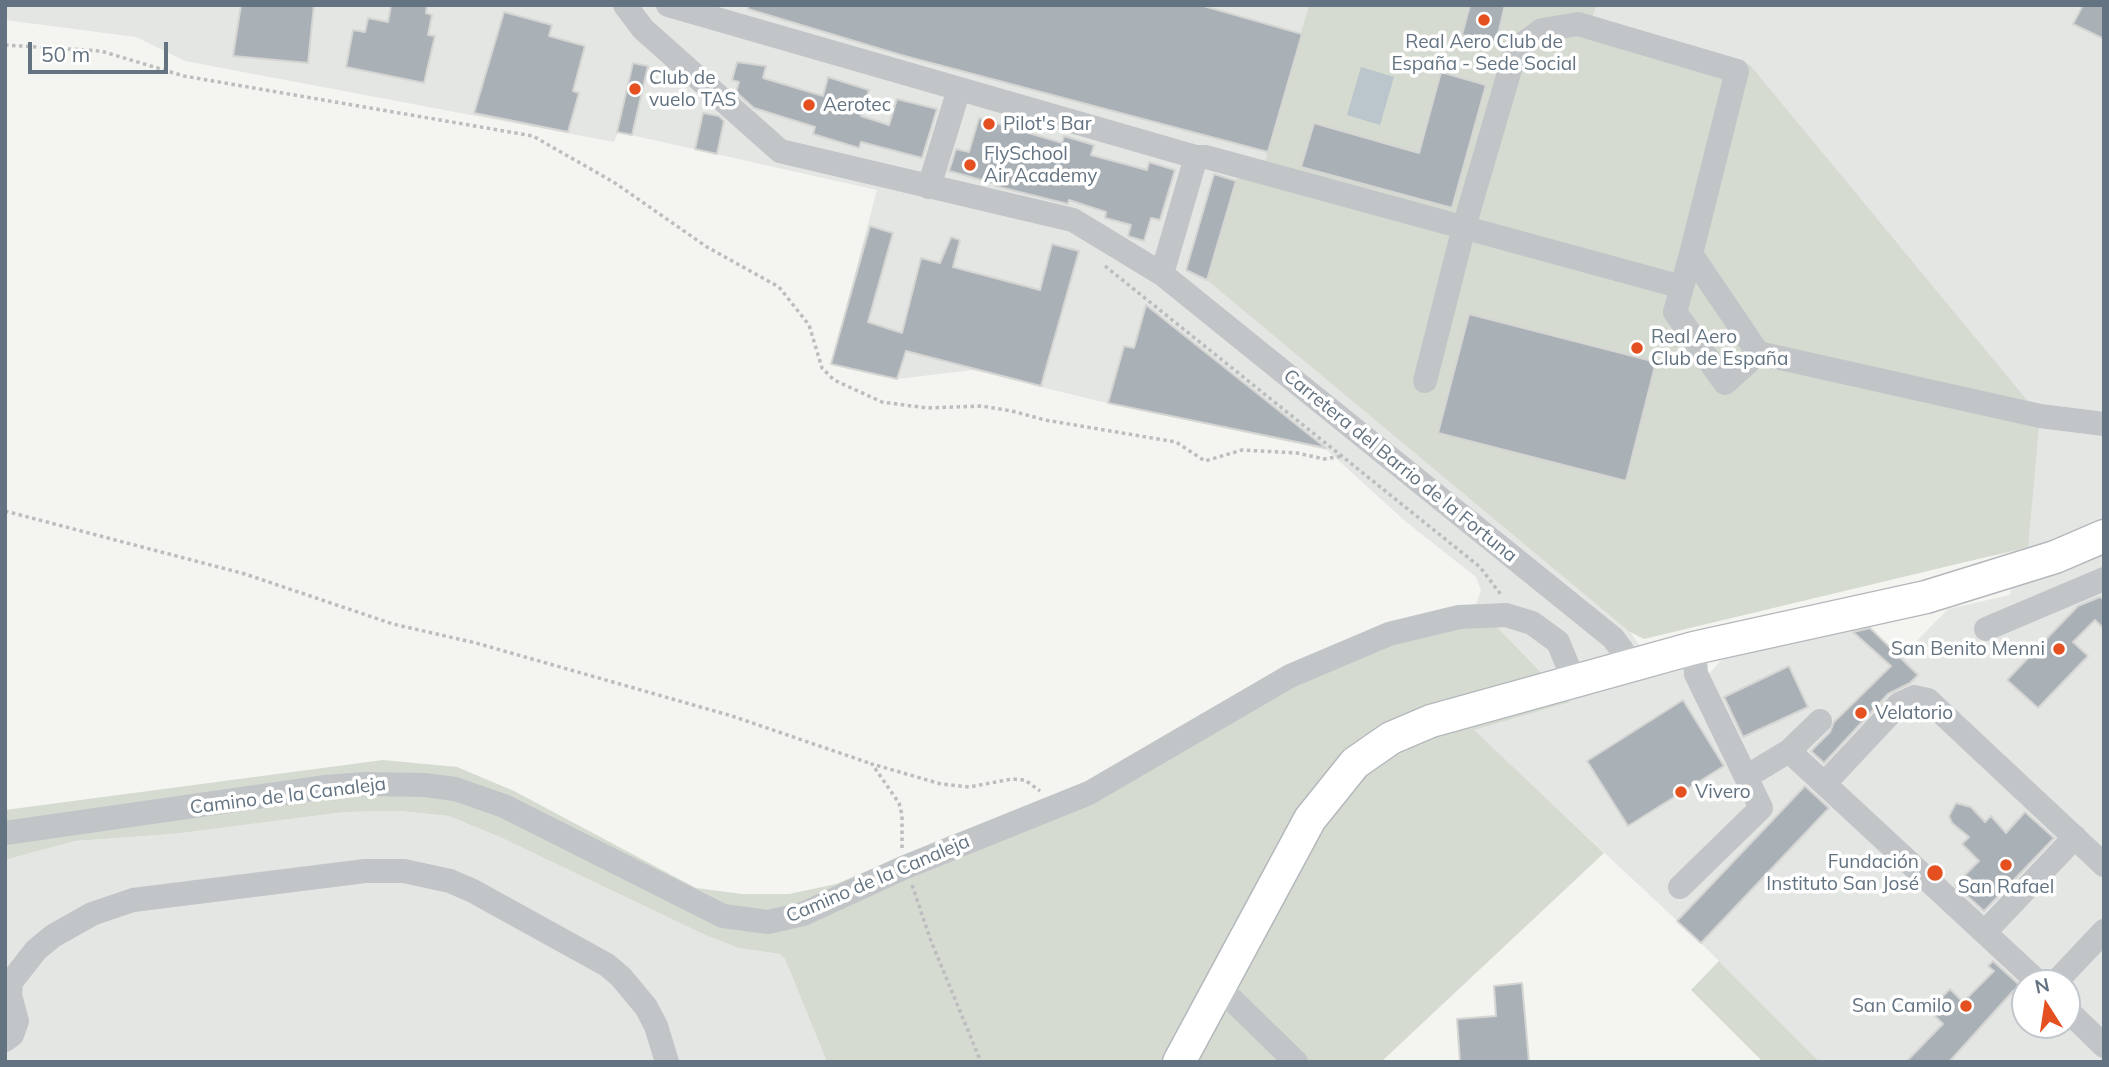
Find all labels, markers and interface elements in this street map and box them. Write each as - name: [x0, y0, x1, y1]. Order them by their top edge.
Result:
- marker: Real Aero Club de España - Sede Social: [1476, 12, 1492, 28]
- scale bar: [32, 28, 172, 72]
- place label: Real Aero Club de España - Sede Social: [1391, 31, 1577, 75]
- text: 50 m: [41, 41, 90, 67]
- place label: Club de vuelo TAS: [649, 67, 736, 111]
- marker: Club de vuelo TAS: [627, 81, 643, 97]
- place label: Aerotec: [823, 94, 891, 116]
- marker: Aerotec: [801, 97, 817, 113]
- place label: Pilot's Bar: [1003, 113, 1092, 135]
- marker: Pilot's Bar: [981, 116, 997, 132]
- place label: FlySchool Air Academy: [984, 143, 1097, 187]
- marker: FlySchool Air Academy: [962, 157, 978, 173]
- place label: Real Aero Club de España: [1651, 326, 1788, 370]
- marker: Real Aero Club de España: [1629, 340, 1645, 356]
- street label: Carretera del Barrio de la Fortuna: [1279, 365, 1521, 567]
- place label: San Benito Menni: [1891, 638, 2045, 660]
- marker: San Benito Menni: [2051, 641, 2067, 657]
- place label: Velatorio: [1875, 702, 1953, 724]
- marker: Velatorio: [1853, 705, 1869, 721]
- street label: Camino de la Canaleja: [189, 773, 387, 819]
- place label: Vivero: [1695, 781, 1751, 803]
- marker: Vivero: [1673, 784, 1689, 800]
- street label: Camino de la Canaleja: [783, 830, 973, 928]
- place label: Fundación Instituto San José: [1766, 851, 1919, 895]
- marker: San Rafael: [1998, 857, 2014, 873]
- marker: Fundación Instituto San José: [1925, 863, 1945, 883]
- place label: San Rafael: [1958, 876, 2054, 898]
- north arrow: [2011, 969, 2081, 1039]
- text: N: [2033, 972, 2052, 999]
- place label: San Camilo: [1852, 995, 1952, 1017]
- marker: San Camilo: [1958, 998, 1974, 1014]

